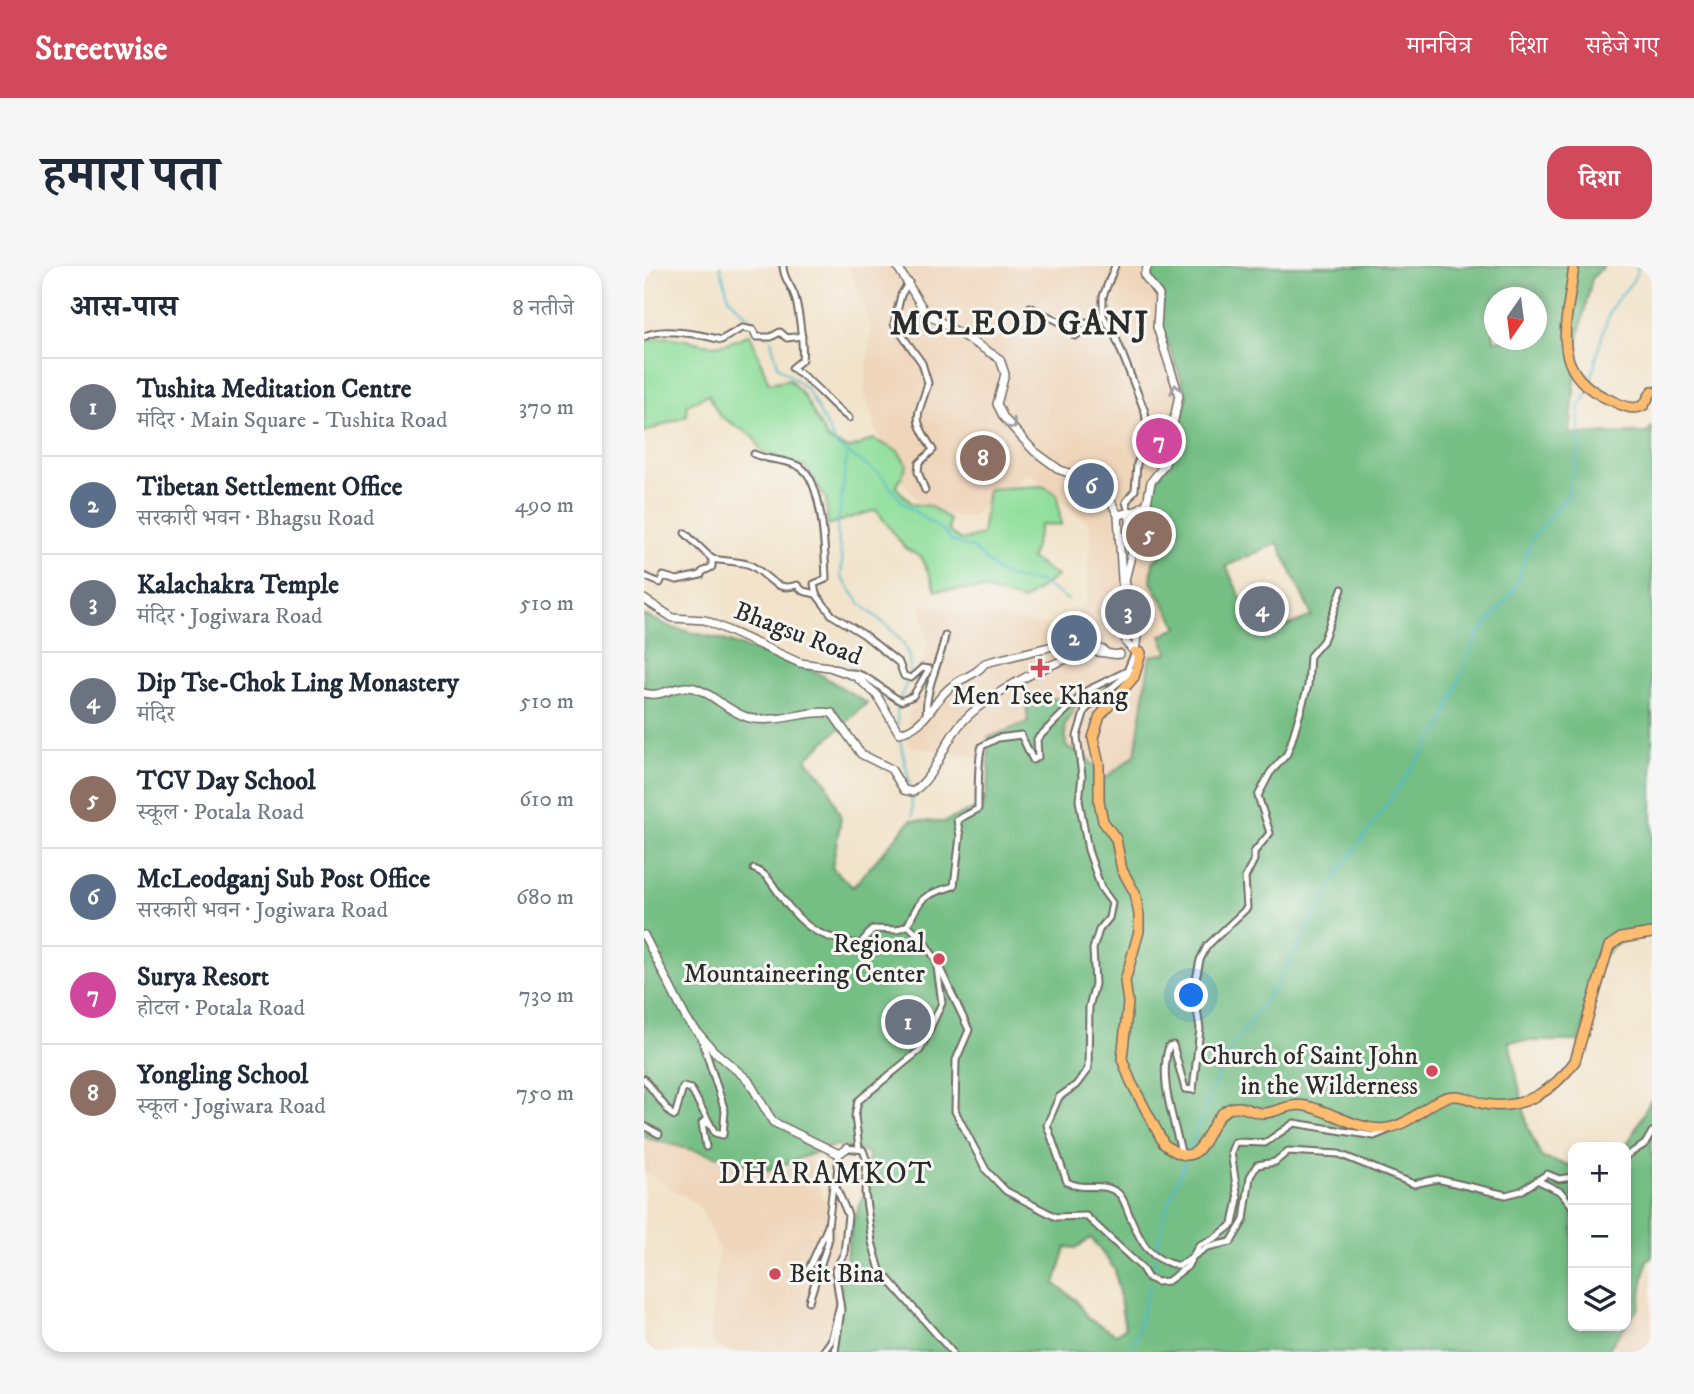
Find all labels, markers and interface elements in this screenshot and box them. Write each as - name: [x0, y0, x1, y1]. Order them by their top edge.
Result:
- text: Streetwise: [35, 29, 167, 70]
- text: मानचित्र: [1406, 31, 1471, 61]
- text: दिशा: [1509, 31, 1548, 61]
- text: सहेजे गए: [1586, 31, 1659, 61]
- text: हमारा पता: [42, 145, 219, 207]
- button: दिशा: [1547, 146, 1652, 219]
- north arrow: [1484, 287, 1547, 350]
- text: आस-पास: [70, 289, 178, 326]
- text: 8 नतीजे: [512, 294, 574, 323]
- district label: MCLEOD GANJ: [890, 304, 1150, 345]
- text: Tushita Meditation Centre: [137, 373, 411, 406]
- one-way arrow: [1169, 383, 1184, 395]
- text: 1: [89, 393, 97, 422]
- text: 370 m: [519, 393, 574, 422]
- text: मंदिर · Main Square - Tushita Road: [137, 406, 448, 435]
- pin: 7: [1136, 415, 1182, 467]
- one-way arrow: [1003, 417, 1016, 430]
- pin: 8: [960, 432, 1006, 484]
- pin: 6: [1068, 460, 1114, 512]
- text: Tibetan Settlement Office: [137, 471, 402, 504]
- text: 2: [87, 491, 99, 520]
- text: 490 m: [515, 491, 574, 520]
- text: सरकारी भवन · Bhagsu Road: [137, 504, 374, 533]
- pin: 5: [1126, 508, 1172, 560]
- text: Kalachakra Temple: [137, 569, 339, 602]
- pin: 4: [1239, 583, 1285, 635]
- pin: 3: [1105, 586, 1151, 638]
- text: 3: [89, 589, 97, 618]
- text: 510 m: [520, 589, 574, 618]
- street label: Bhagsu Road: [729, 595, 867, 673]
- text: मंदिर · Jogiwara Road: [137, 602, 322, 631]
- pin: 2: [1051, 612, 1097, 664]
- marker: Men Tsee Khang: [1030, 658, 1050, 678]
- text: Dip Tse-Chok Ling Monastery: [137, 667, 459, 700]
- place label: Men Tsee Khang: [952, 680, 1128, 713]
- text: 4: [86, 687, 100, 716]
- text: 510 m: [520, 687, 574, 716]
- text: मंदिर: [137, 700, 175, 729]
- text: TCV Day School: [137, 765, 316, 798]
- text: 5: [87, 785, 99, 814]
- text: 610 m: [519, 785, 574, 814]
- text: स्कूल · Potala Road: [137, 798, 304, 827]
- text: McLeodganj Sub Post Office: [137, 863, 430, 896]
- text: 6: [87, 883, 99, 912]
- text: 680 m: [516, 883, 574, 912]
- text: सरकारी भवन · Jogiwara Road: [137, 896, 388, 925]
- place label: Regional Mountaineering Center: [683, 928, 925, 991]
- marker: Regional Mountaineering Center: [931, 951, 947, 967]
- text: Surya Resort: [137, 961, 269, 994]
- your location: [1174, 978, 1208, 1012]
- text: 7: [87, 981, 99, 1010]
- text: 730 m: [519, 981, 574, 1010]
- text: होटल · Potala Road: [137, 994, 305, 1023]
- pin: 1: [885, 996, 931, 1048]
- place label: Church of Saint John in the Wilderness: [1200, 1040, 1418, 1103]
- text: Yongling School: [137, 1059, 308, 1092]
- marker: Church of Saint John in the Wilderness: [1424, 1063, 1440, 1079]
- text: 8: [87, 1079, 99, 1108]
- text: 750 m: [516, 1079, 574, 1108]
- text: स्कूल · Jogiwara Road: [137, 1092, 326, 1121]
- map controls: [1568, 1142, 1631, 1331]
- button: +: [1568, 1142, 1631, 1205]
- district label: DHARAMKOT: [718, 1156, 934, 1193]
- button: −: [1568, 1205, 1631, 1268]
- place label: Beit Bina: [789, 1258, 884, 1291]
- marker: Beit Bina: [767, 1266, 783, 1282]
- button: layers: [1568, 1268, 1631, 1331]

